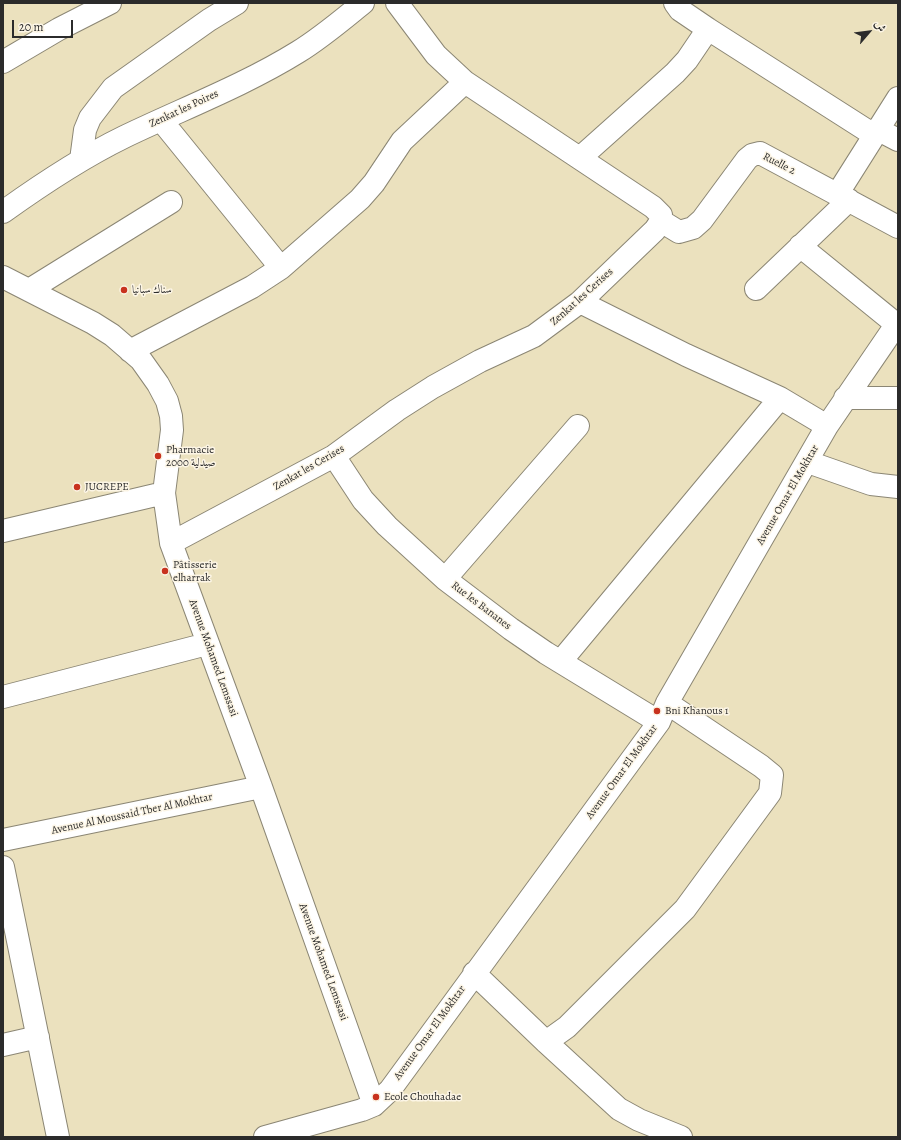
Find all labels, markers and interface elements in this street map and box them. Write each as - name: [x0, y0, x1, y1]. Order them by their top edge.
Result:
- scale bar: [14, 12, 75, 38]
- north arrow: [849, 12, 889, 52]
- text: ش: [871, 18, 889, 34]
- text: 20 m: [19, 19, 43, 35]
- street label: Zenkat les Poires: [147, 87, 221, 131]
- street label: Ruelle 2: [760, 150, 798, 178]
- street label: Zenkat les Cerises: [548, 265, 616, 329]
- place label: سناك سبانيا: [132, 283, 172, 297]
- marker: سناك سبانيا: [119, 285, 129, 295]
- street label: Zenkat les Cerises: [271, 442, 347, 494]
- place label: Pharmacie 2000 صيدلية: [166, 443, 215, 469]
- street label: Avenue Omar El Mokhtar: [754, 443, 822, 547]
- marker: Pharmacie 2000 صيدلية: [153, 451, 163, 461]
- place label: JUCREPE: [85, 480, 129, 494]
- marker: JUCREPE: [72, 482, 82, 492]
- place label: Pâtisserie elharrak: [173, 558, 217, 584]
- marker: Pâtisserie elharrak: [160, 566, 170, 576]
- street label: Rue les Bananes: [448, 579, 514, 633]
- street label: Avenue Mohamed Lemssasi: [186, 598, 240, 718]
- place label: Bni Khanous 1: [665, 704, 728, 718]
- marker: Bni Khanous 1: [652, 706, 662, 716]
- street label: Avenue Omar El Mokhtar: [583, 722, 661, 822]
- street label: Avenue Al Moussaid Tber Al Mokhtar: [50, 790, 214, 838]
- street label: Avenue Mohamed Lemssasi: [296, 902, 350, 1022]
- street label: Avenue Omar El Mokhtar: [391, 983, 469, 1083]
- place label: Ecole Chouhadae: [384, 1090, 461, 1104]
- marker: Ecole Chouhadae: [371, 1092, 381, 1102]

